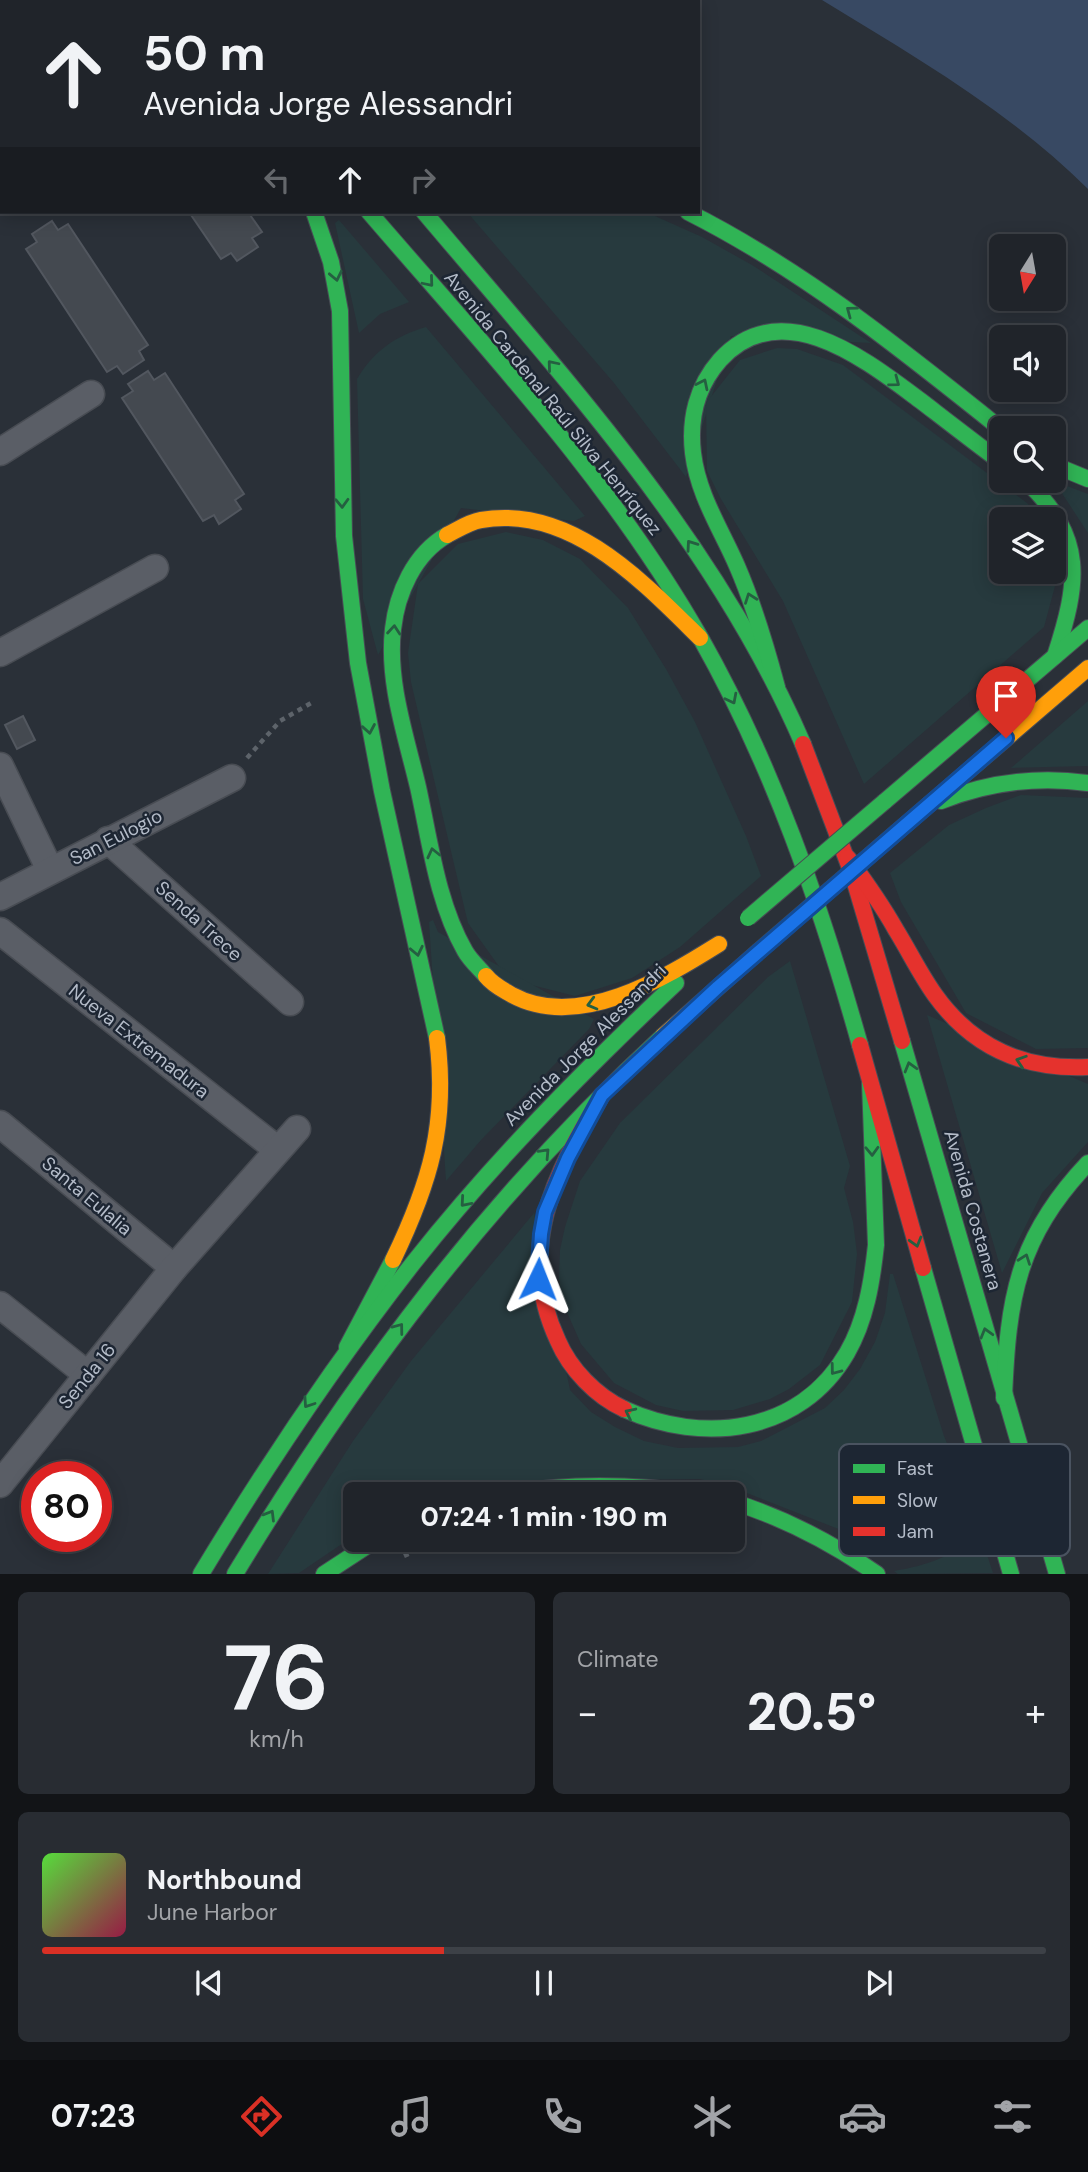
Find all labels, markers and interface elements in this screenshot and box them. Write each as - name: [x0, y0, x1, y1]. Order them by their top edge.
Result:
- text: 50 m: [143, 21, 266, 85]
- icon: ahead: [28, 28, 119, 119]
- text: Avenida Jorge Alessandri: [143, 83, 513, 125]
- icon: left: [258, 161, 296, 199]
- icon: ahead: [331, 161, 369, 199]
- icon: right: [404, 161, 442, 199]
- north arrow: [989, 234, 1066, 312]
- map controls: [989, 234, 1066, 584]
- street label: Avenida Cardenal Raúl Silva Henríquez: [438, 266, 668, 540]
- one-way arrow: [327, 270, 342, 282]
- one-way arrow: [421, 274, 433, 287]
- one-way arrow: [846, 306, 859, 319]
- button: sound: [989, 325, 1066, 402]
- one-way arrow: [548, 360, 560, 373]
- one-way arrow: [887, 373, 900, 386]
- one-way arrow: [694, 379, 708, 391]
- button: search: [989, 416, 1066, 493]
- one-way arrow: [335, 498, 350, 509]
- button: layers: [989, 507, 1066, 584]
- one-way arrow: [687, 540, 699, 553]
- one-way arrow: [744, 593, 758, 605]
- one-way arrow: [386, 624, 401, 635]
- pin: [976, 666, 1036, 738]
- icon: arrive: [987, 677, 1025, 715]
- one-way arrow: [724, 692, 737, 704]
- one-way arrow: [361, 723, 376, 735]
- street label: San Eulogio: [66, 803, 166, 871]
- one-way arrow: [427, 847, 441, 859]
- street label: Senda Trece: [150, 875, 248, 967]
- one-way arrow: [409, 945, 424, 957]
- street label: Avenida Jorge Alessandri: [498, 958, 672, 1132]
- street label: Nueva Extremadura: [64, 978, 214, 1104]
- one-way arrow: [586, 996, 598, 1010]
- one-way arrow: [1015, 1055, 1027, 1070]
- one-way arrow: [904, 1061, 918, 1073]
- street label: Avenida Costanera: [938, 1127, 1008, 1293]
- one-way arrow: [865, 1146, 880, 1157]
- one-way arrow: [536, 1148, 549, 1161]
- street label: Santa Eulalia: [37, 1151, 137, 1241]
- one-way arrow: [461, 1193, 473, 1206]
- one-way arrow: [908, 1236, 922, 1248]
- position arrow: [501, 1242, 575, 1316]
- one-way arrow: [1017, 1253, 1031, 1265]
- one-way arrow: [391, 1323, 404, 1336]
- one-way arrow: [979, 1327, 994, 1339]
- street label: Senda 16: [53, 1338, 121, 1414]
- one-way arrow: [831, 1362, 844, 1374]
- one-way arrow: [303, 1395, 316, 1408]
- one-way arrow: [624, 1407, 637, 1421]
- legend: [839, 1444, 1070, 1556]
- text: Fast: [897, 1456, 933, 1481]
- speed limit sign: 80: [21, 1461, 112, 1552]
- text: Slow: [897, 1488, 938, 1513]
- text: 07:24 · 1 min · 190 m: [420, 1500, 668, 1534]
- one-way arrow: [261, 1509, 274, 1522]
- text: Jam: [897, 1519, 934, 1544]
- text: 76: [224, 1619, 329, 1737]
- text: Climate: [577, 1644, 659, 1674]
- text: 20.5°: [747, 1678, 876, 1746]
- text: −: [577, 1688, 598, 1738]
- text: +: [1025, 1688, 1046, 1738]
- text: km/h: [249, 1724, 304, 1754]
- text: Northbound: [147, 1863, 302, 1897]
- text: June Harbor: [147, 1897, 277, 1927]
- icon: previous: [190, 1964, 228, 2002]
- icon: pause: [525, 1964, 563, 2002]
- icon: next: [860, 1964, 898, 2002]
- icon: directions: [237, 2092, 286, 2141]
- icon: music: [387, 2092, 436, 2141]
- icon: phone: [538, 2092, 587, 2141]
- icon: climate: [688, 2092, 737, 2141]
- icon: car: [838, 2092, 887, 2141]
- icon: filters: [988, 2092, 1037, 2141]
- text: 07:23: [51, 2095, 136, 2137]

